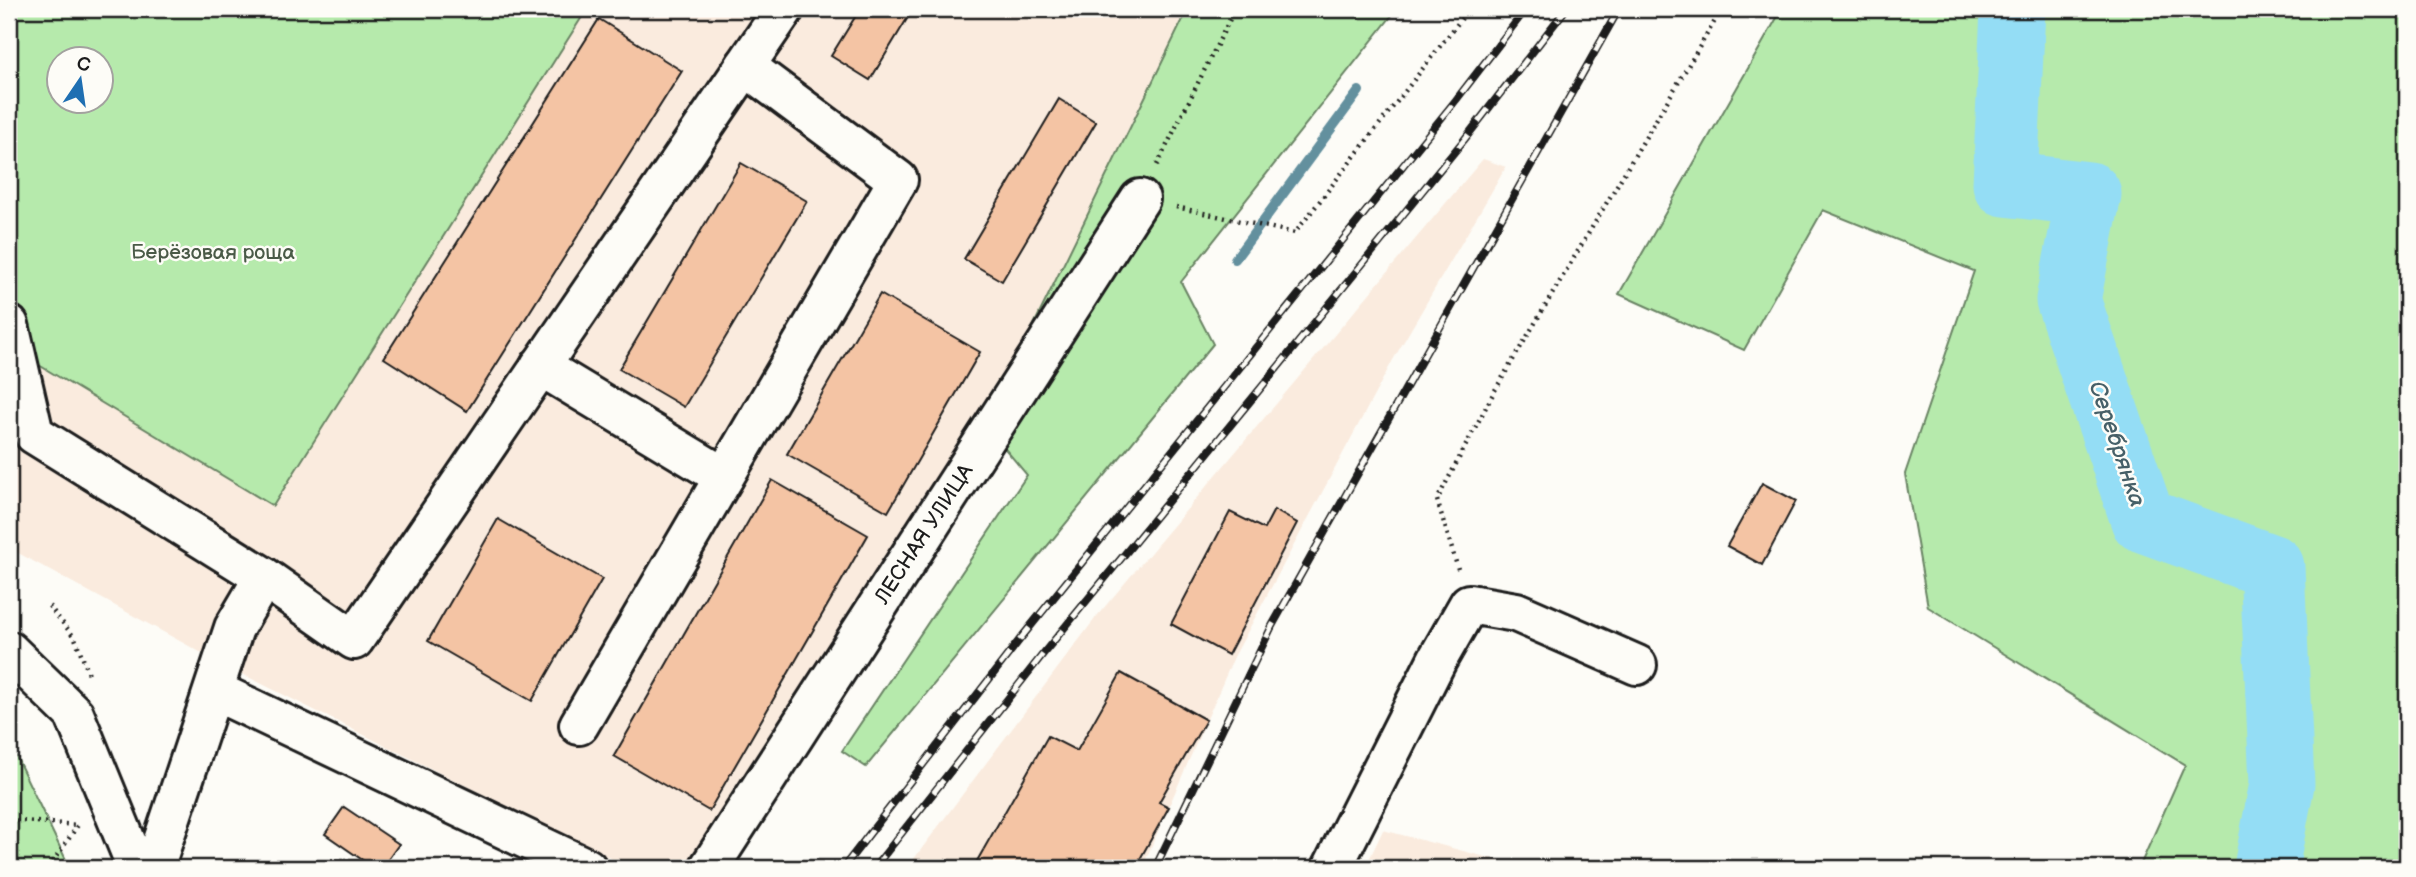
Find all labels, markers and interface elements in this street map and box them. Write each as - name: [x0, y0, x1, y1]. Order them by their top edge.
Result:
- north arrow: [46, 46, 116, 116]
- text: С: [74, 52, 93, 78]
- park label: Берёзовая роща: [131, 240, 296, 265]
- water label: Серебрянка: [2082, 377, 2152, 511]
- street label: ЛЕСНАЯ УЛИЦА: [869, 459, 979, 609]

